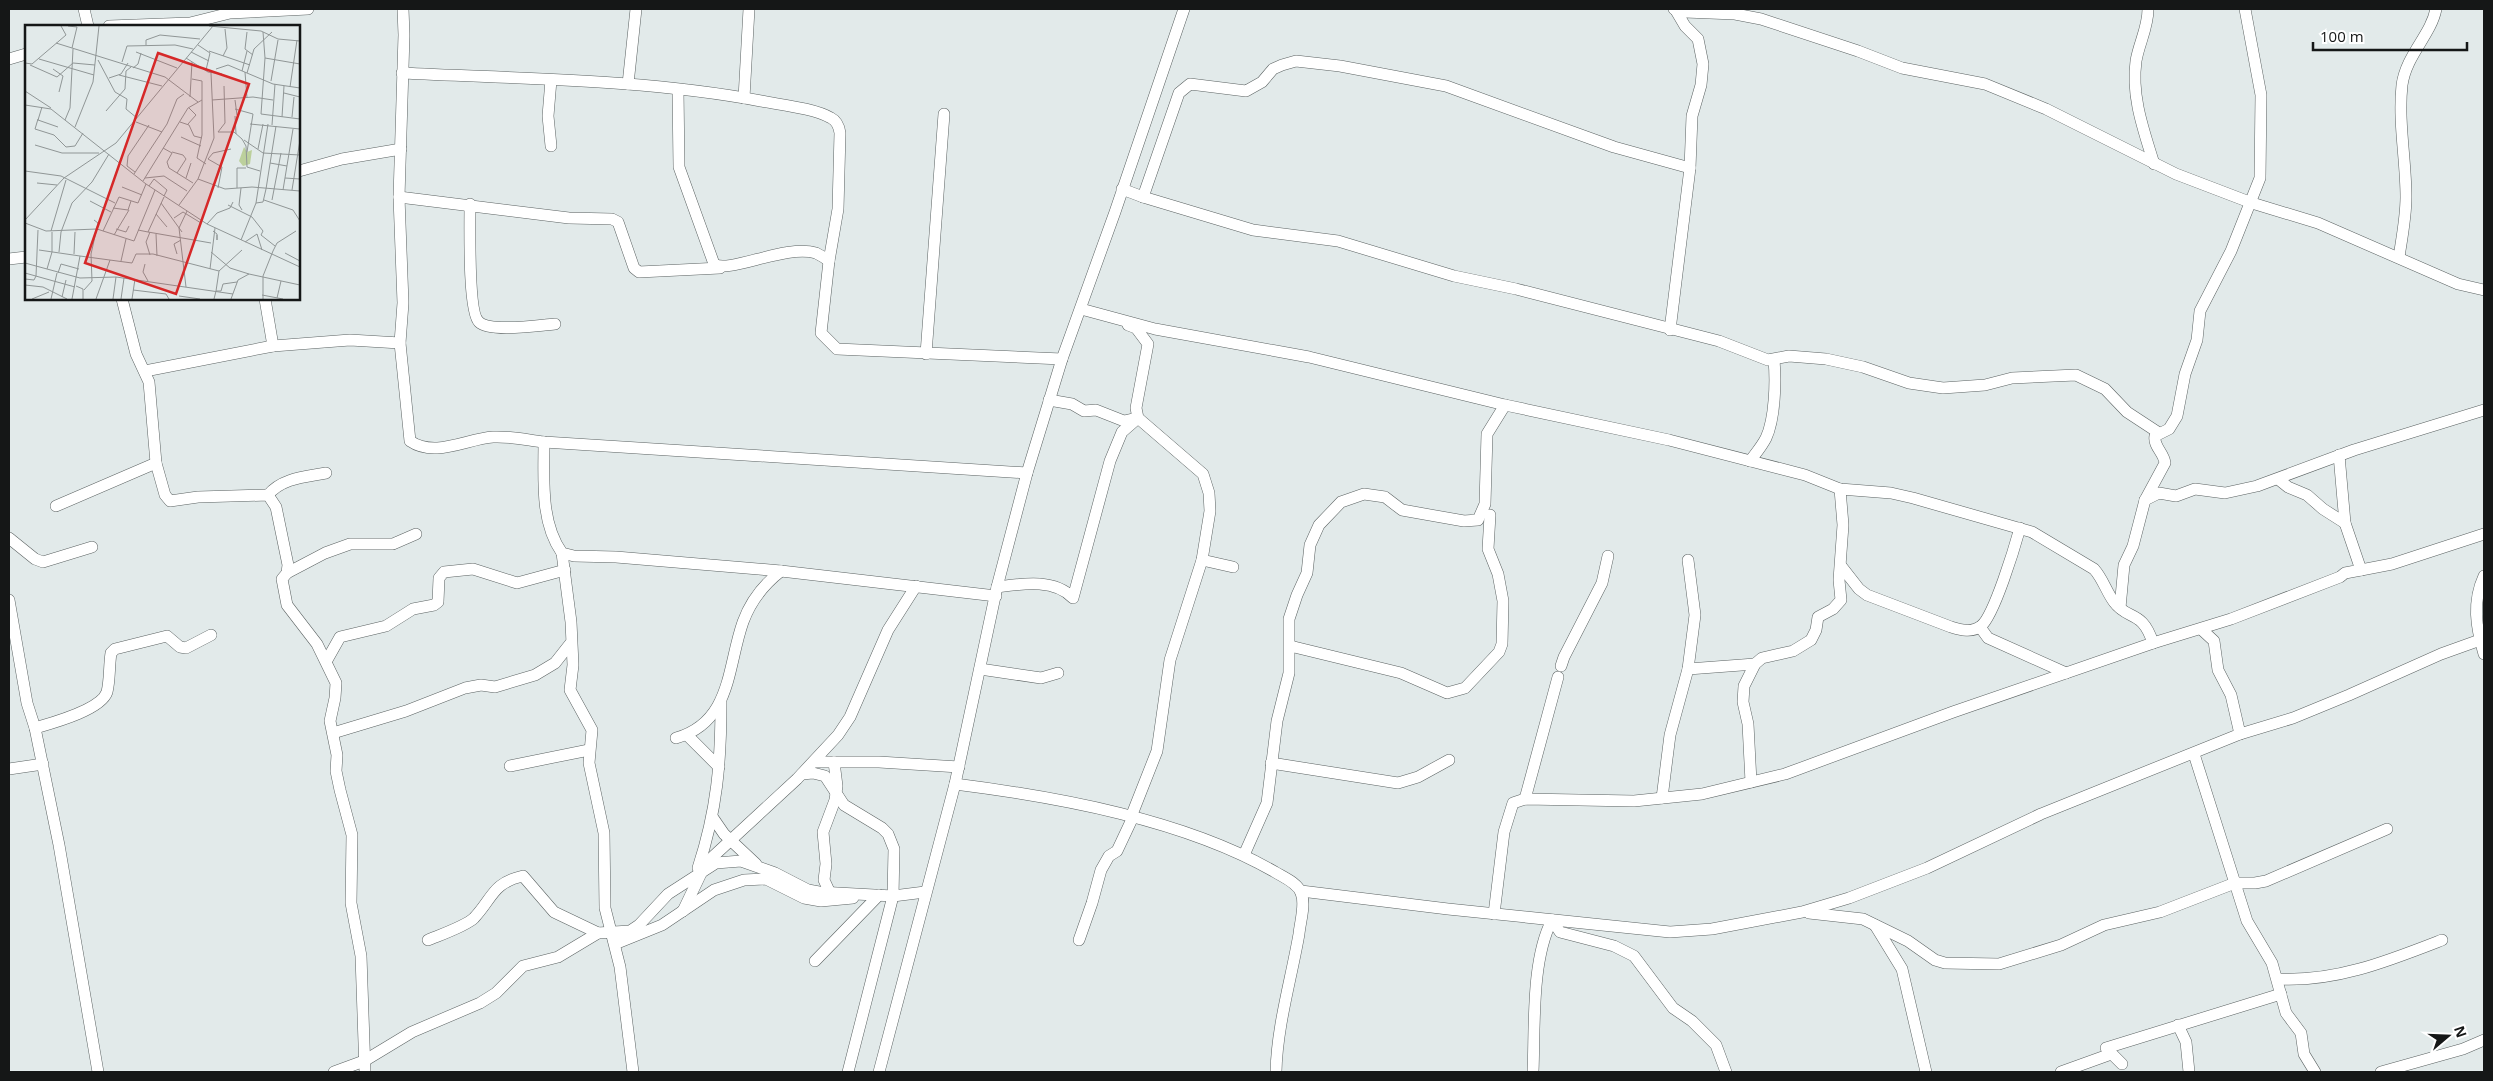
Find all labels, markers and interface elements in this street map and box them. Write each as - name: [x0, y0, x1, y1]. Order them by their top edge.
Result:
- scale bar: [2313, 20, 2467, 52]
- inset map: [25, 25, 300, 300]
- text: 100 m: [2320, 26, 2364, 46]
- north arrow: [2423, 1011, 2473, 1061]
- text: N: [2450, 1023, 2472, 1040]

